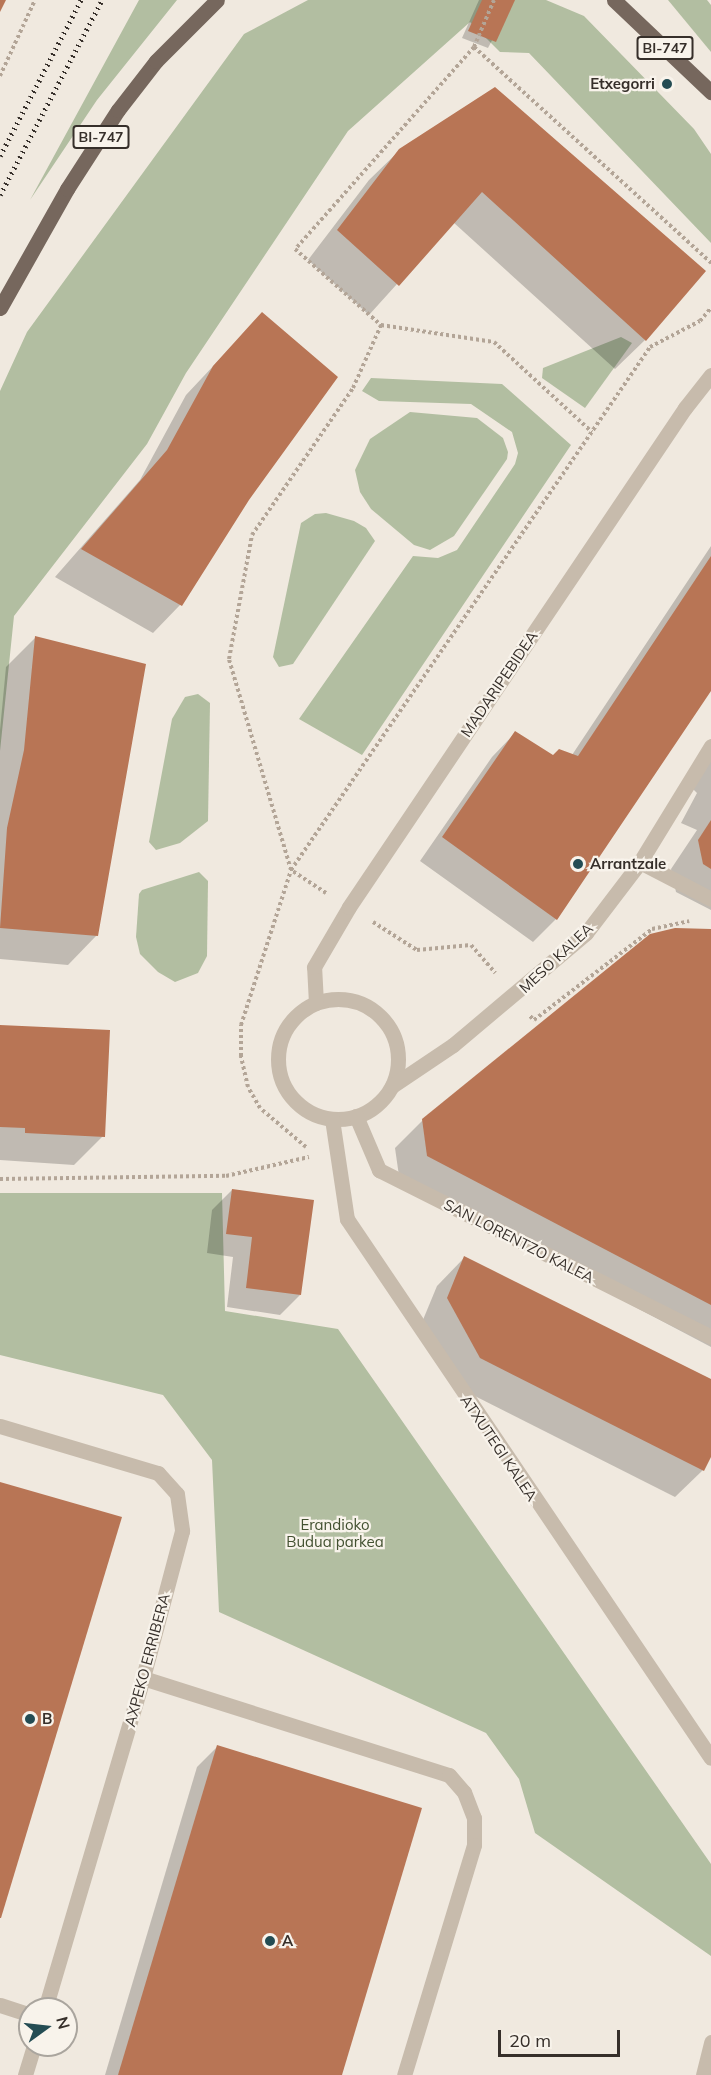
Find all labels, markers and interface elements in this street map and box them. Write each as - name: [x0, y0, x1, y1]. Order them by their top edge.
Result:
- road number: BI-747: [636, 37, 694, 59]
- place label: Etxegorri: [590, 75, 655, 93]
- marker: Etxegorri: [660, 77, 674, 91]
- road number: BI-747: [72, 126, 130, 148]
- street label: MADARIPEBIDEA: [457, 628, 541, 740]
- place label: Arrantzale: [590, 855, 666, 873]
- marker: Arrantzale: [571, 857, 585, 871]
- street label: MESO KALEA: [515, 919, 597, 997]
- street label: SAN LORENTZO KALEA: [441, 1195, 597, 1287]
- street label: ATXUTEGI KALEA: [457, 1392, 541, 1504]
- park label: Erandioko Budua parkea: [286, 1515, 384, 1550]
- street label: AXPEKO ERRIBERA: [121, 1591, 173, 1729]
- place label: B: [42, 1710, 52, 1728]
- marker: B: [23, 1712, 37, 1726]
- place label: A: [282, 1932, 293, 1950]
- marker: A: [263, 1934, 277, 1948]
- north arrow: [18, 1997, 78, 2057]
- text: N: [52, 2014, 75, 2031]
- scale bar: [501, 2018, 622, 2056]
- text: 20 m: [509, 2029, 551, 2052]

